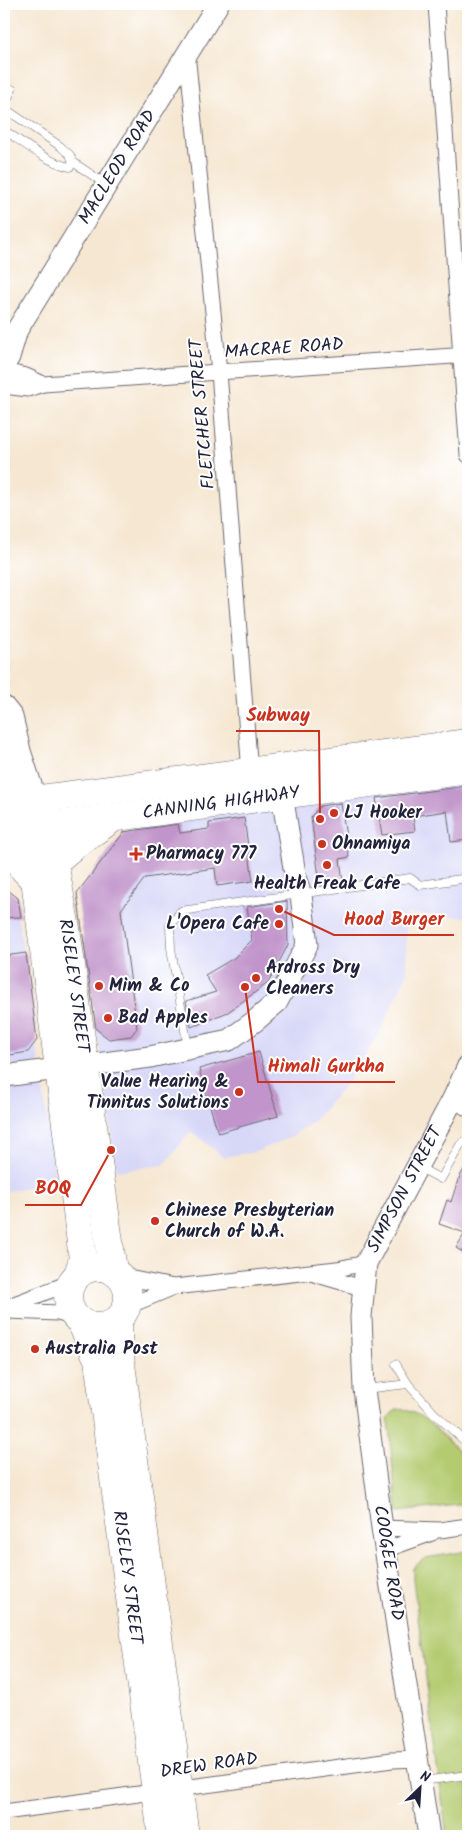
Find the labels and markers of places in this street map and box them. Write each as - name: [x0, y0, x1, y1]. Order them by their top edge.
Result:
- callout: Subway: [236, 697, 319, 731]
- place label: LJ Hooker: [344, 799, 423, 828]
- marker: LJ Hooker: [328, 807, 340, 819]
- place label: Ohnamiya: [332, 830, 410, 859]
- marker: Ohnamiya: [316, 838, 328, 850]
- place label: Pharmacy 777: [146, 840, 257, 869]
- marker: Pharmacy 777: [130, 848, 142, 860]
- marker: Health Freak Cafe: [321, 859, 333, 871]
- place label: Health Freak Cafe: [254, 870, 401, 899]
- callout: Hood Burger: [334, 901, 454, 935]
- place label: L'Opera Cafe: [166, 910, 269, 939]
- marker: L'Opera Cafe: [273, 918, 285, 930]
- place label: Ardross Dry Cleaners: [266, 954, 361, 1004]
- place label: Mim & Co: [109, 972, 189, 1001]
- marker: Ardross Dry Cleaners: [250, 972, 262, 984]
- marker: Mim & Co: [93, 980, 105, 992]
- place label: Bad Apples: [118, 1004, 208, 1033]
- marker: Bad Apples: [102, 1012, 114, 1024]
- callout: Himali Gurkha: [258, 1048, 395, 1082]
- place label: Value Hearing & Tinnitus Solutions: [87, 1068, 230, 1118]
- marker: Value Hearing & Tinnitus Solutions: [233, 1086, 245, 1098]
- callout: BOQ: [25, 1171, 81, 1205]
- place label: Chinese Presbyterian Church of W.A.: [165, 1197, 334, 1247]
- marker: Chinese Presbyterian Church of W.A.: [149, 1215, 161, 1227]
- place label: Australia Post: [45, 1335, 158, 1364]
- marker: Australia Post: [29, 1343, 41, 1355]

